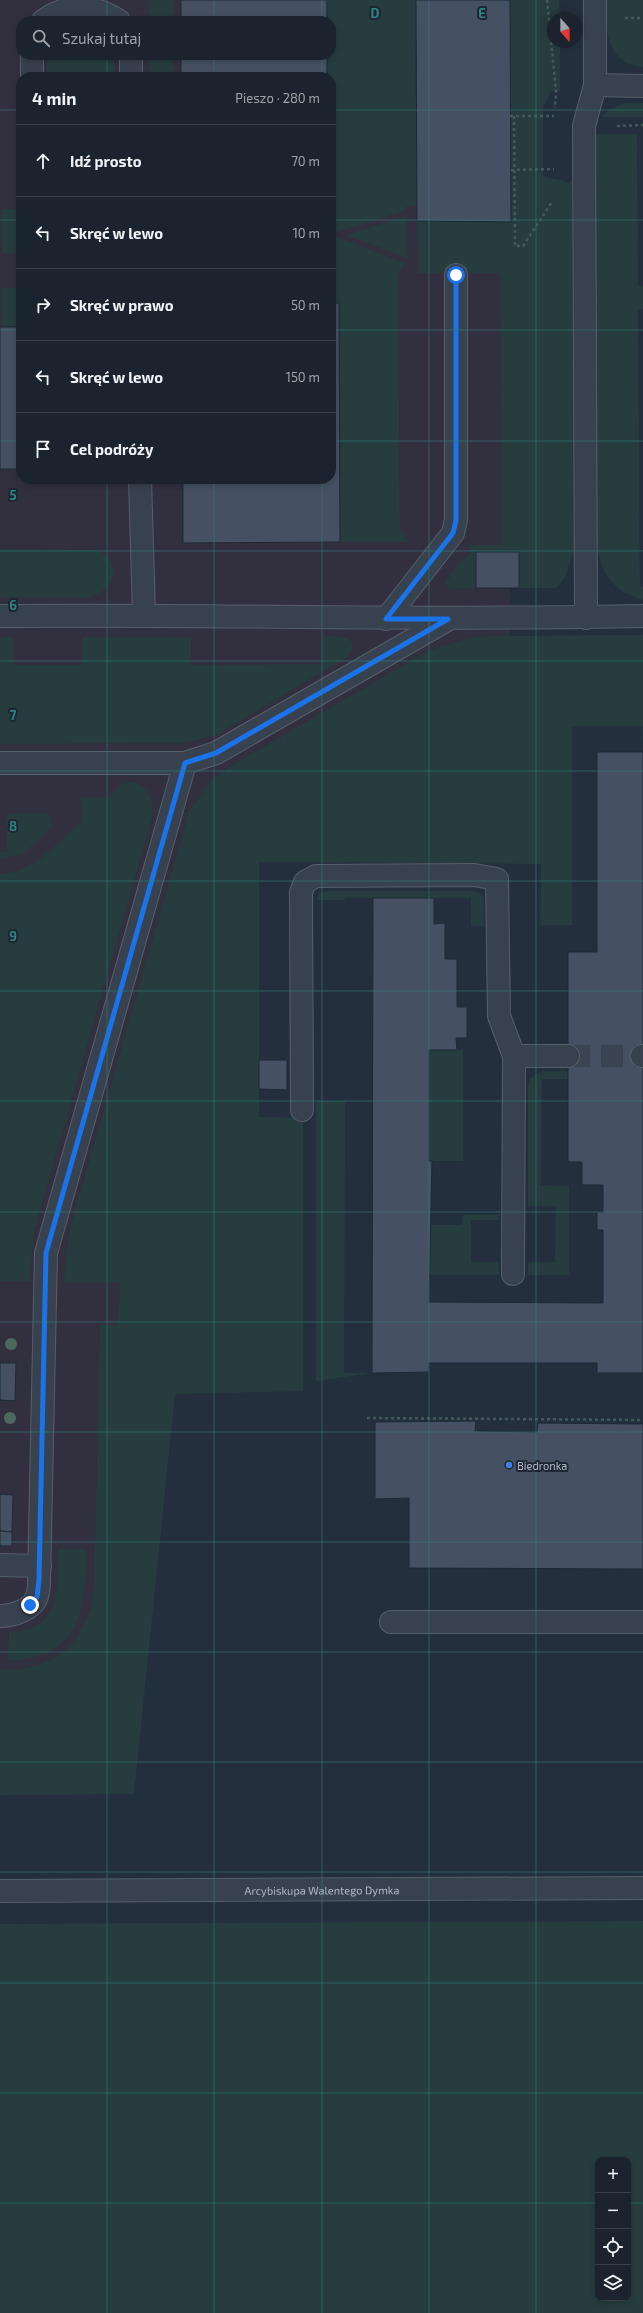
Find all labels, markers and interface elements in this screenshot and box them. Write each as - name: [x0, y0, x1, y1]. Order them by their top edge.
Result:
- text: D: [371, 5, 380, 21]
- text: E: [478, 5, 486, 21]
- north arrow: [547, 12, 583, 48]
- search box: [16, 16, 336, 60]
- icon: search: [30, 27, 52, 49]
- text: Szukaj tutaj: [62, 29, 141, 47]
- text: 4 min: [32, 88, 76, 108]
- text: Pieszo · 280 m: [235, 90, 320, 106]
- icon: ahead: [32, 150, 54, 172]
- text: Idź prosto: [70, 152, 142, 170]
- text: 70 m: [291, 153, 320, 169]
- icon: left: [32, 222, 54, 244]
- text: Skręć w lewo: [70, 224, 163, 242]
- text: 10 m: [293, 225, 320, 241]
- route start: [447, 266, 465, 284]
- icon: right: [32, 294, 54, 316]
- text: Skręć w prawo: [70, 296, 174, 314]
- text: 50 m: [291, 297, 320, 313]
- icon: left: [32, 366, 54, 388]
- text: Skręć w lewo: [70, 368, 163, 386]
- text: 150 m: [286, 369, 320, 385]
- icon: arrive: [32, 438, 54, 460]
- text: Cel podróży: [70, 440, 153, 458]
- text: 5: [9, 487, 17, 503]
- text: 6: [9, 597, 17, 613]
- text: 7: [10, 707, 17, 723]
- text: 8: [9, 818, 17, 834]
- text: 9: [9, 928, 17, 944]
- place label: Biedronka: [517, 1459, 567, 1472]
- marker: Biedronka: [504, 1460, 514, 1470]
- route end: [21, 1596, 39, 1614]
- street label: Arcybiskupa Walentego Dymka: [245, 1883, 399, 1896]
- map controls: [595, 2157, 631, 2301]
- button: +: [595, 2157, 631, 2193]
- button: −: [595, 2193, 631, 2229]
- button: locate: [595, 2229, 631, 2265]
- button: layers: [595, 2265, 631, 2301]

